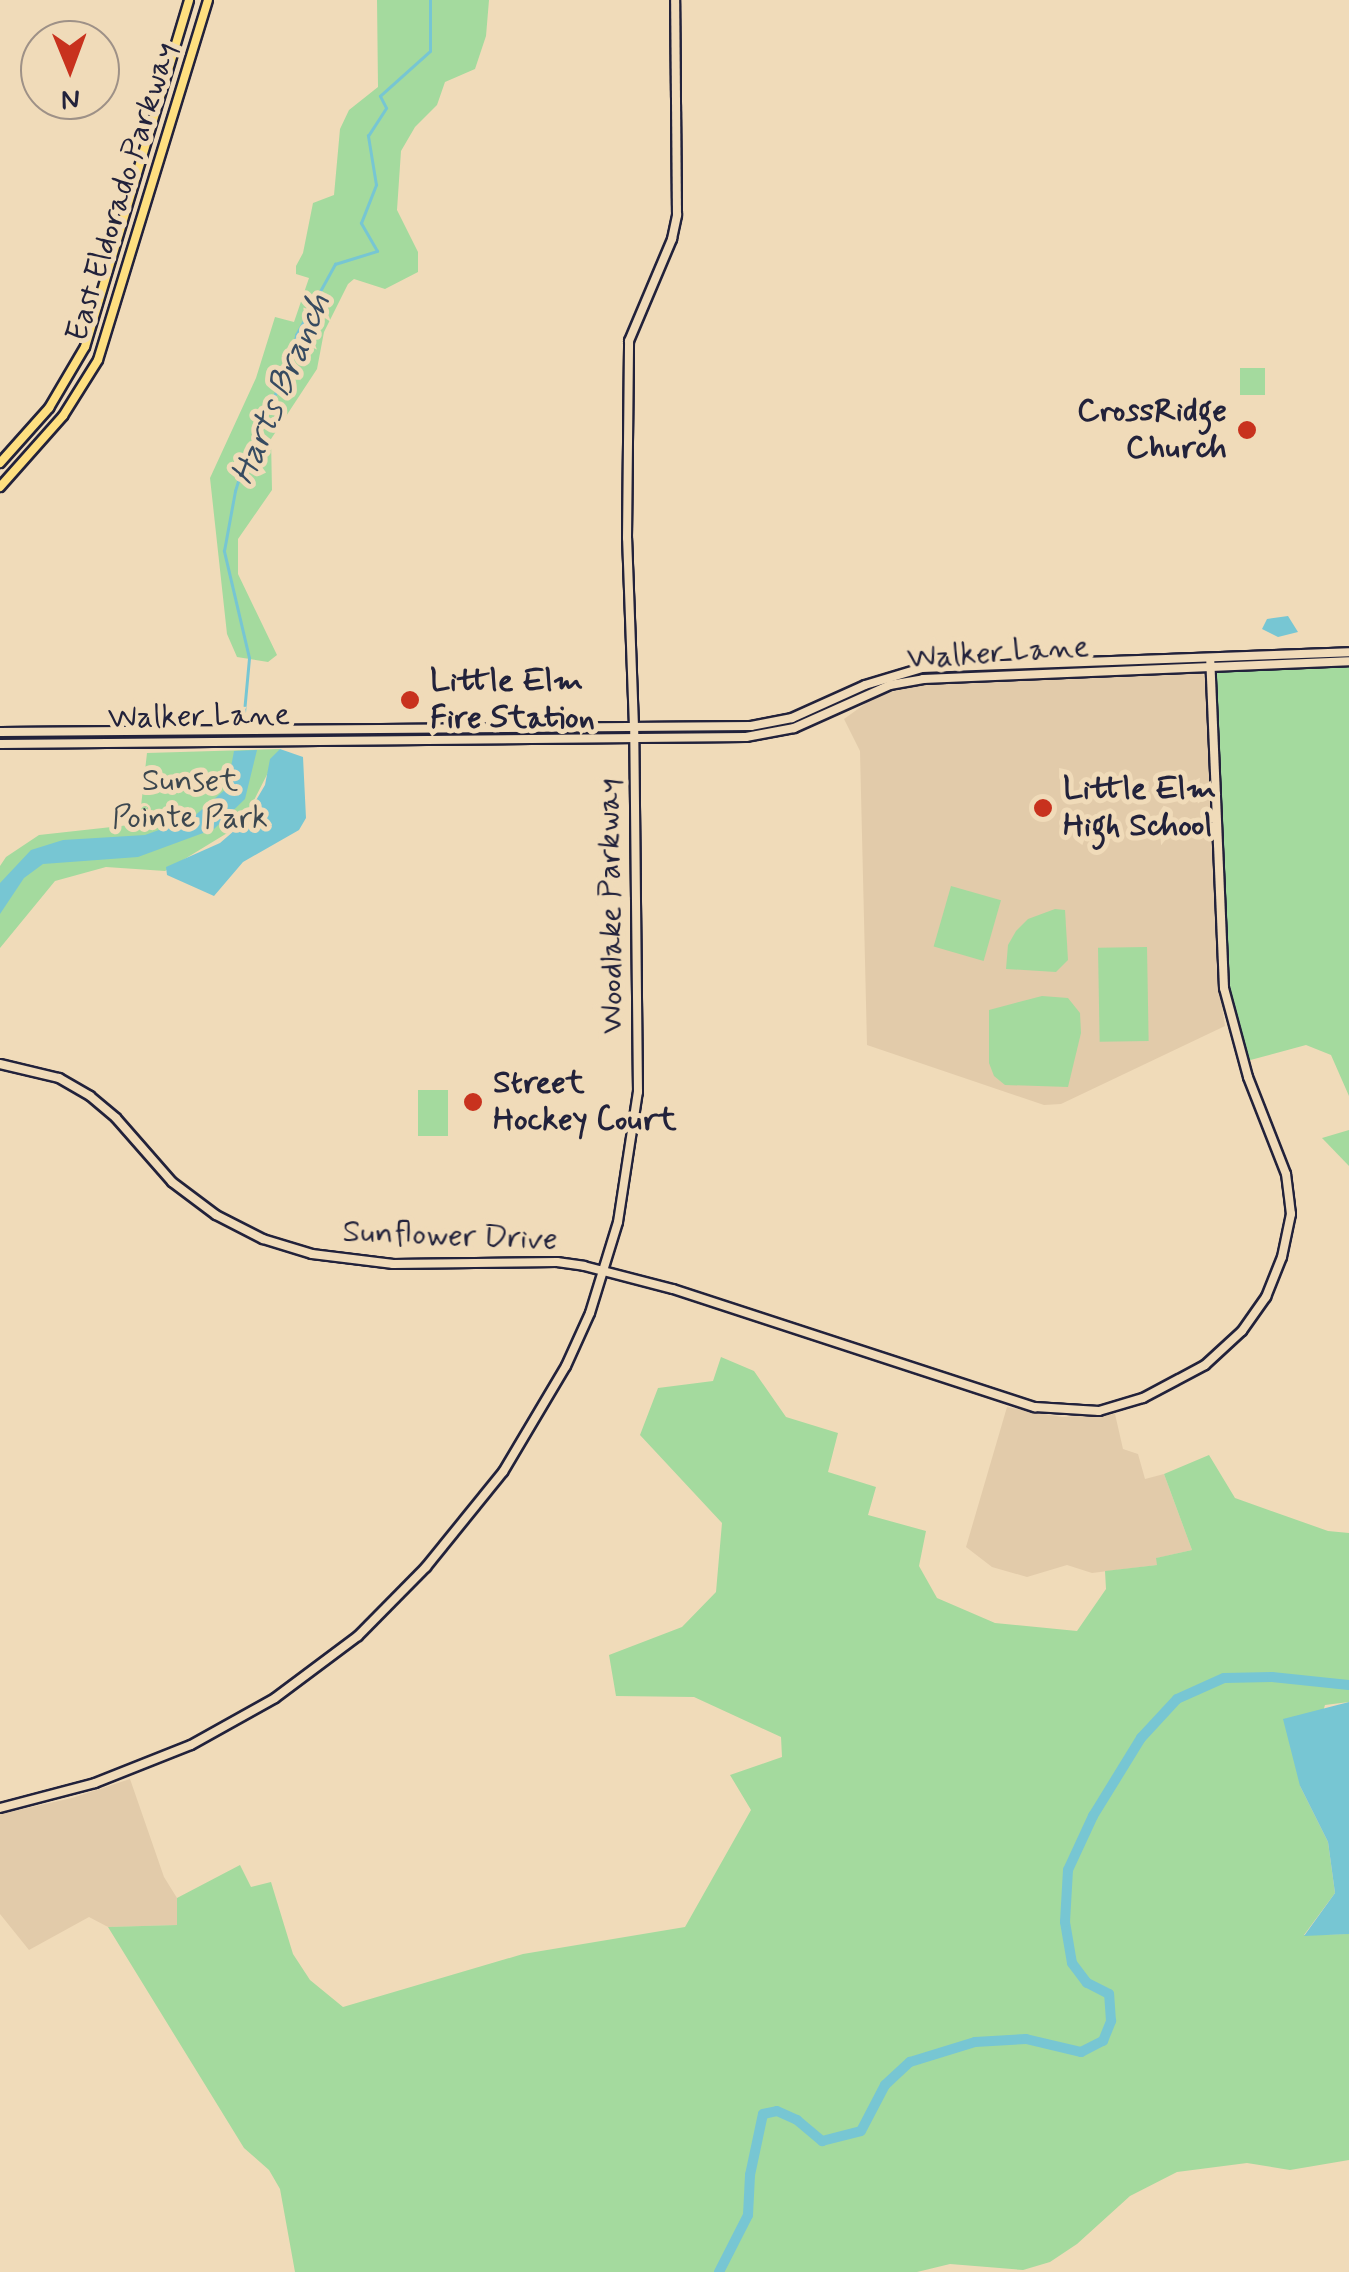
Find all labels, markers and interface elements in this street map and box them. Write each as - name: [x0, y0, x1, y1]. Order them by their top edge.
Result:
- north arrow: [20, 20, 120, 120]
- street label: East Eldorado Parkway: [59, 39, 185, 345]
- text: N: [61, 80, 80, 117]
- water label: Harts Branch: [220, 283, 342, 495]
- place label: CrossRidge Church: [1077, 393, 1227, 468]
- marker: CrossRidge Church: [1236, 419, 1258, 441]
- street label: Walker Lane: [910, 628, 1086, 678]
- place label: Little Elm Fire Station: [430, 663, 585, 738]
- marker: Little Elm Fire Station: [399, 689, 421, 711]
- street label: Walker Lane: [112, 696, 286, 738]
- park label: Sunset Pointe Park: [112, 763, 268, 838]
- place label: Little Elm High School: [1063, 771, 1212, 846]
- street label: Woodlake Parkway: [590, 779, 632, 1033]
- marker: Little Elm High School: [1032, 797, 1054, 819]
- place label: Street Hockey Court: [493, 1065, 673, 1140]
- marker: Street Hockey Court: [462, 1091, 484, 1113]
- street label: Sunflower Drive: [343, 1213, 557, 1259]

